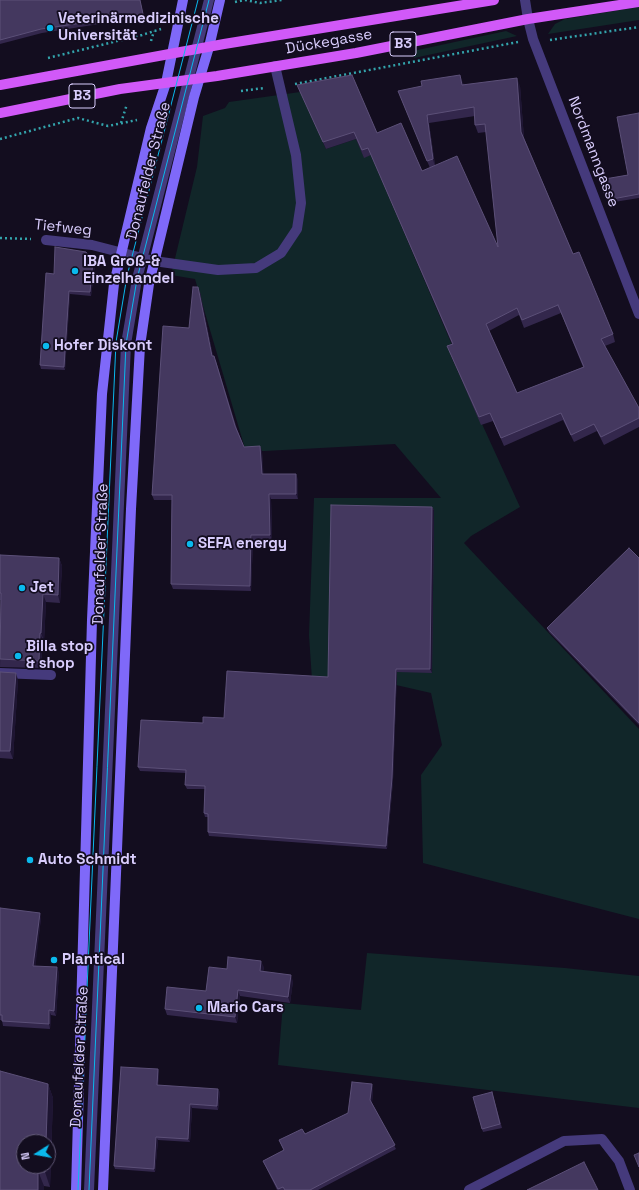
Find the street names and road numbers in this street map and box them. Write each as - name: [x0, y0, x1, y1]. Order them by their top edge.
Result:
- street label: Dückegasse: [284, 26, 374, 58]
- road number: B3: [390, 32, 416, 56]
- road number: B3: [69, 84, 95, 108]
- street label: Nordmanngasse: [564, 94, 622, 210]
- street label: Donaufelder Straße: [123, 100, 175, 242]
- street label: Tiefweg: [33, 216, 93, 240]
- street label: Donaufelder Straße: [90, 483, 112, 625]
- street label: Donaufelder Straße: [67, 986, 93, 1128]

